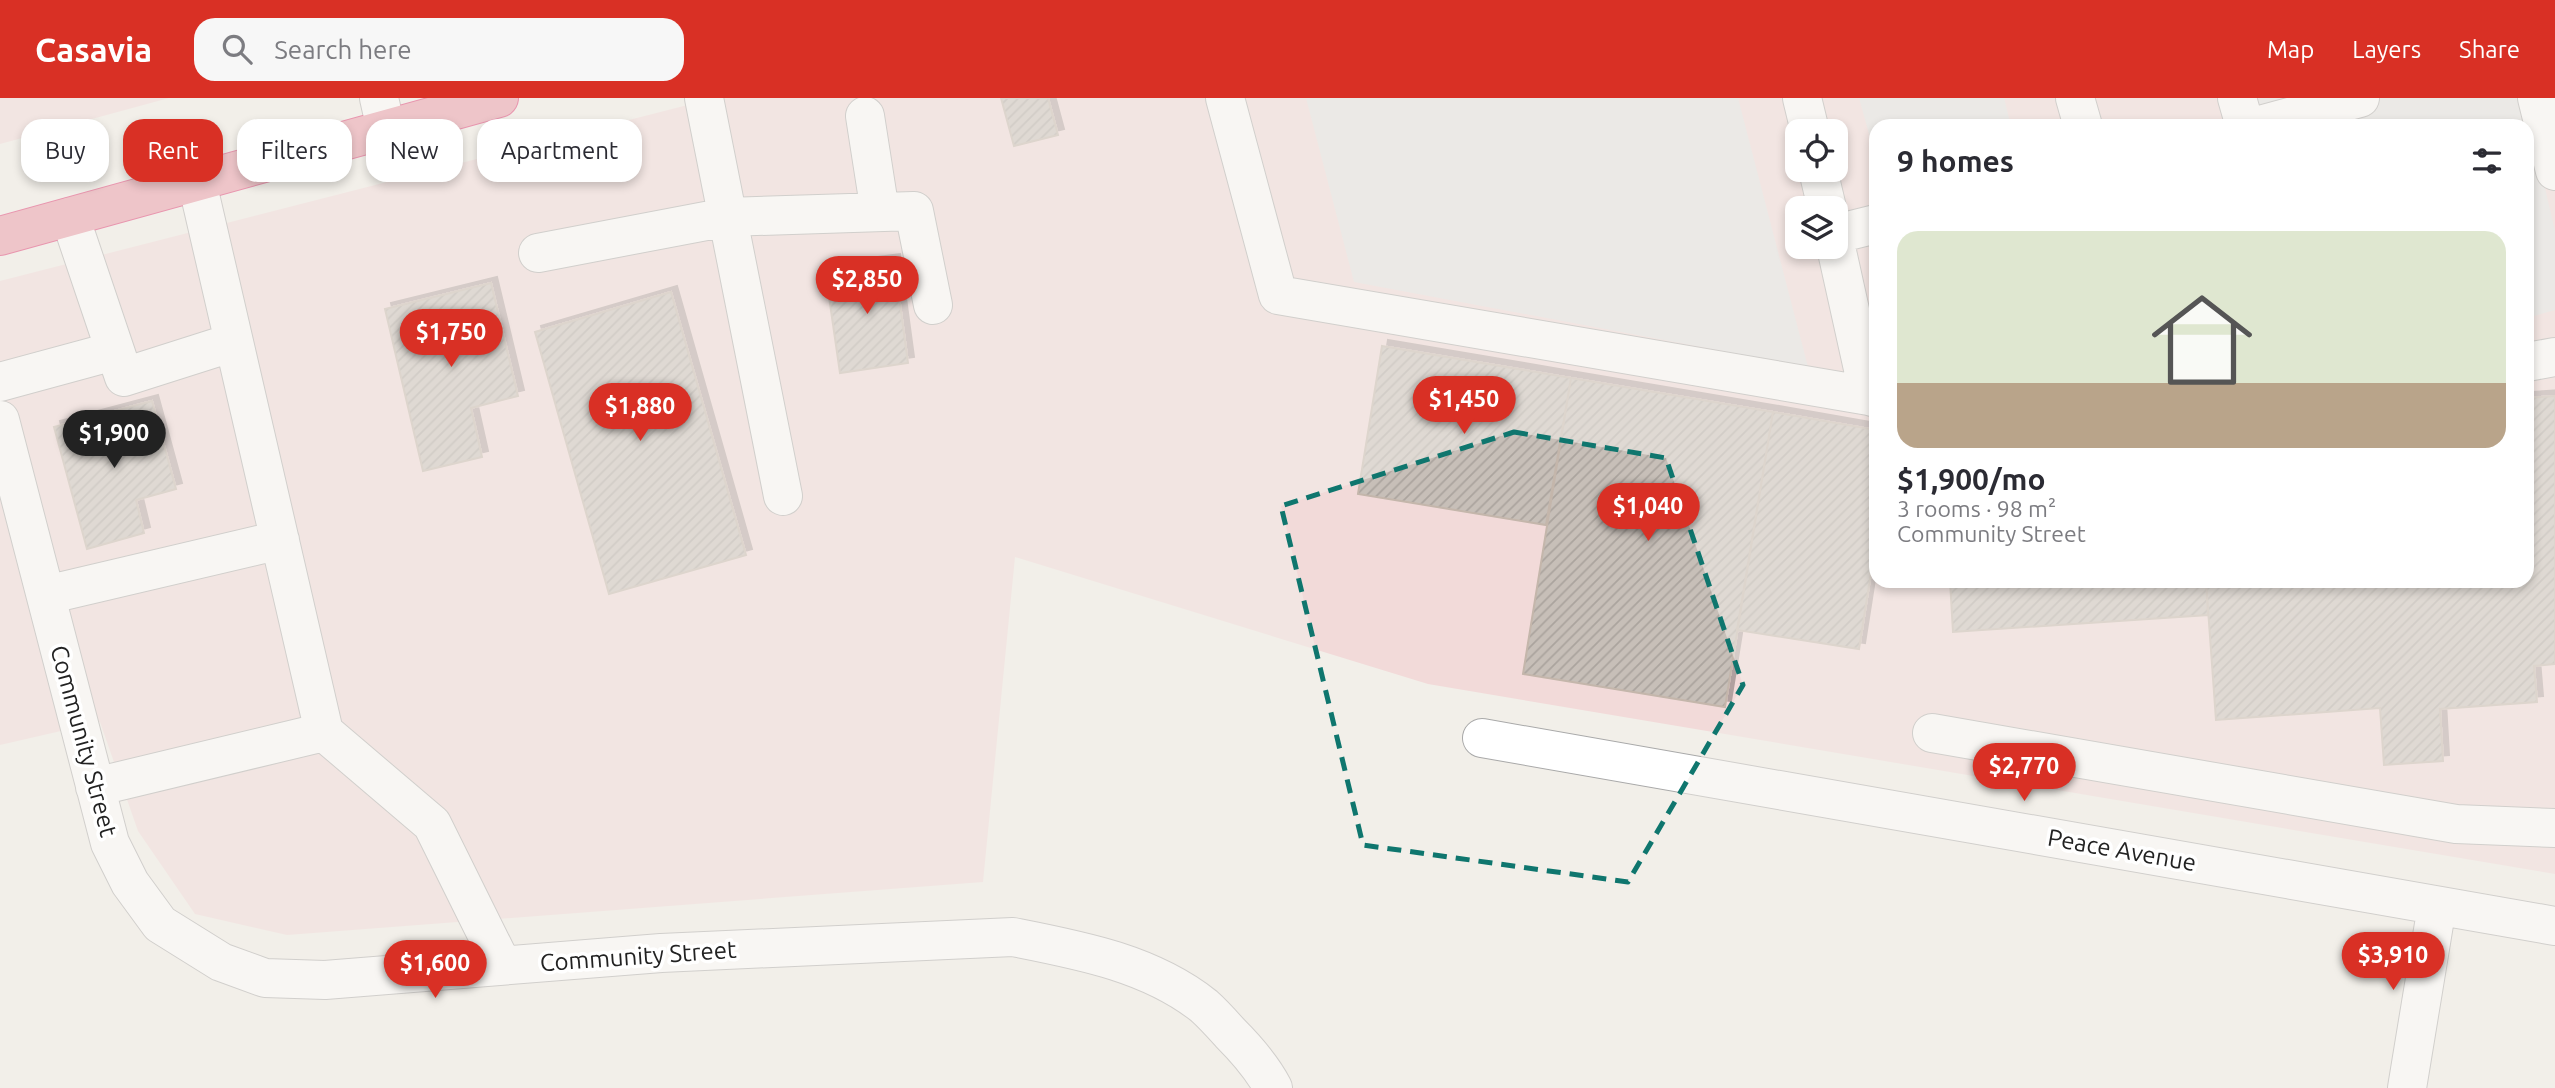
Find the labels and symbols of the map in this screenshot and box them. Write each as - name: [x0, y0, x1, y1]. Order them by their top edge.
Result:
- pin: $2,850: [810, 256, 924, 316]
- pin: $1,750: [394, 310, 508, 369]
- pin: $1,450: [1407, 376, 1521, 436]
- pin: $1,880: [583, 384, 697, 443]
- pin: $1,900: [57, 410, 171, 470]
- pin: $1,040: [1591, 484, 1705, 543]
- street label: Community Street: [45, 642, 123, 840]
- pin: $2,770: [1967, 744, 2081, 803]
- street label: Peace Avenue: [2046, 824, 2198, 876]
- pin: $3,910: [2336, 932, 2450, 992]
- street label: Community Street: [539, 936, 738, 976]
- pin: $1,600: [378, 940, 492, 1000]

